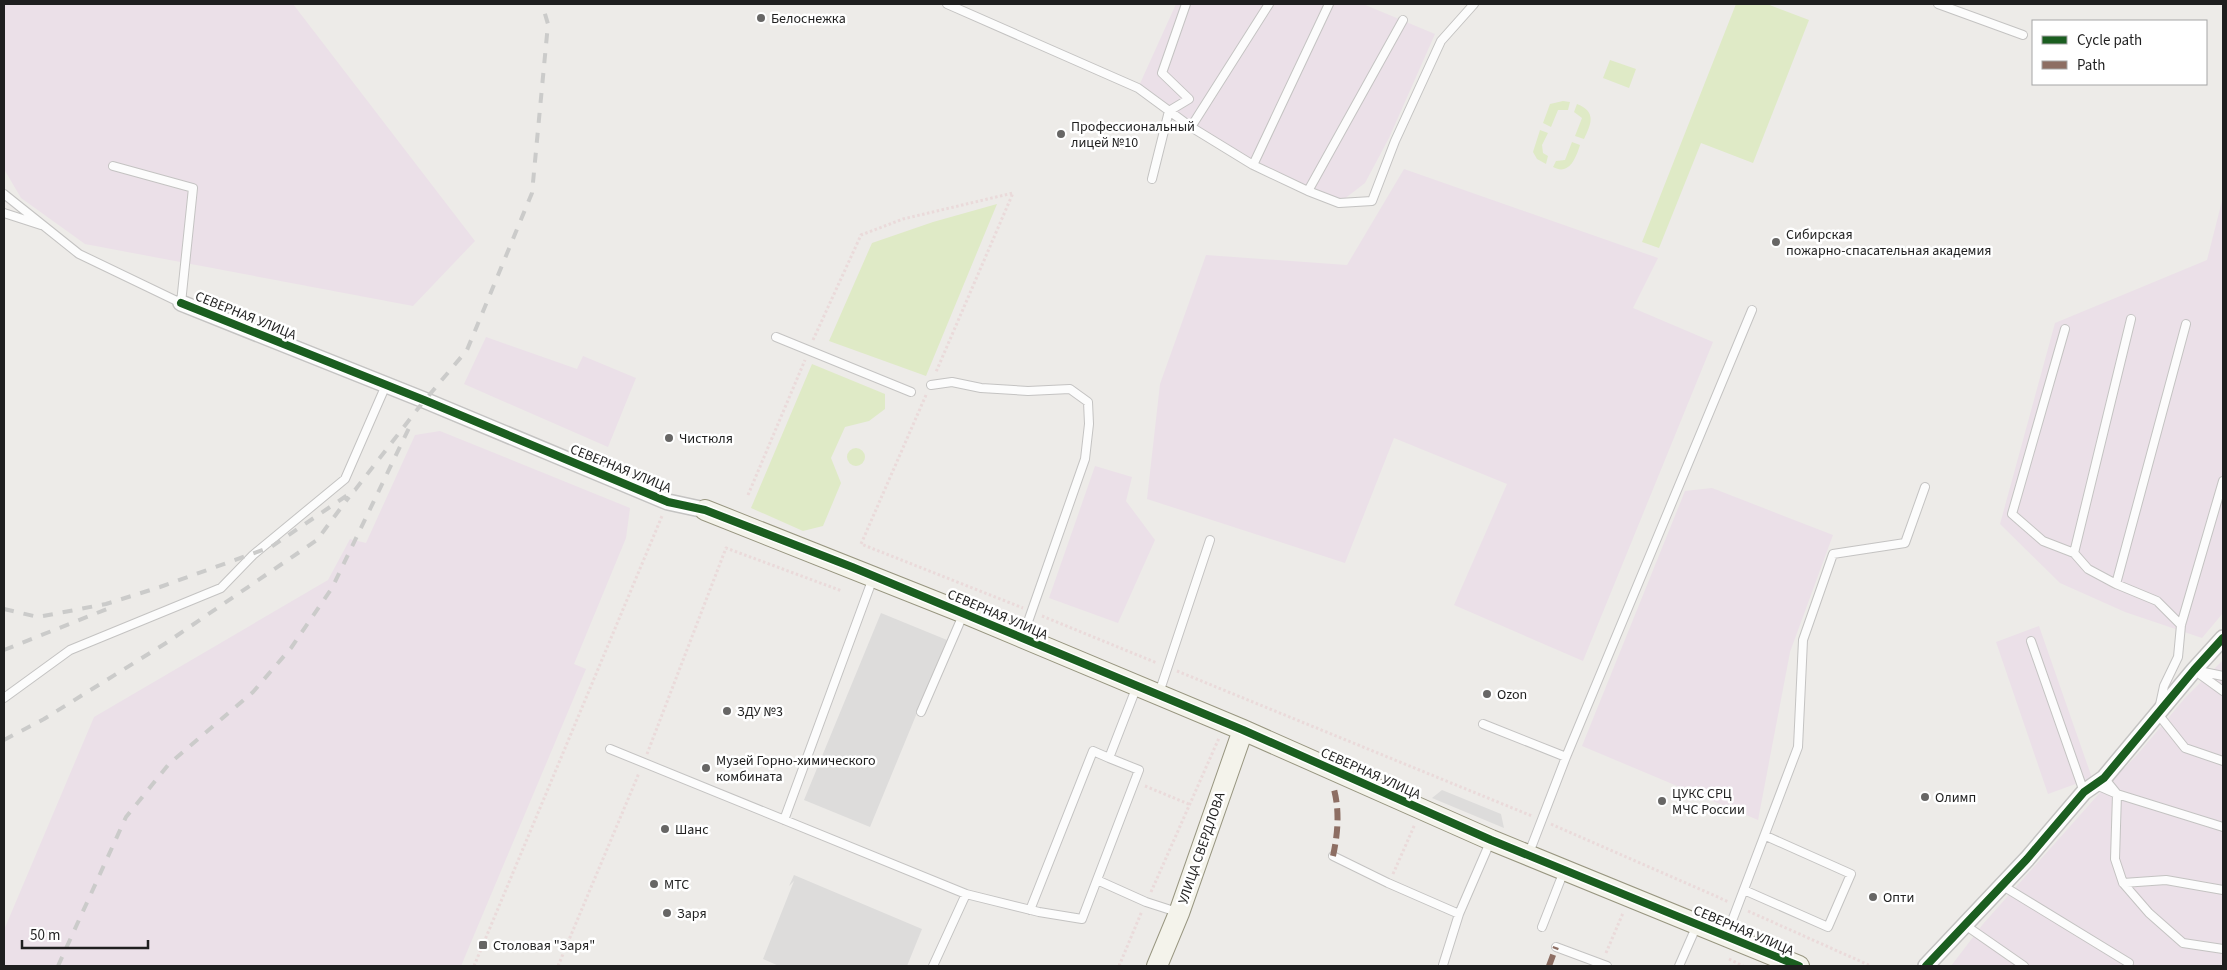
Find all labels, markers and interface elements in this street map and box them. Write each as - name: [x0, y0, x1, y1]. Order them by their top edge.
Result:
- place label: Белоснежка: [771, 9, 846, 29]
- marker: Белоснежка: [755, 12, 767, 24]
- legend: [2032, 20, 2207, 85]
- text: Cycle path: [2077, 30, 2142, 51]
- text: Path: [2077, 55, 2105, 76]
- place label: Профессиональный лицей №10: [1071, 117, 1195, 153]
- marker: Профессиональный лицей №10: [1055, 128, 1067, 140]
- place label: Сибирская пожарно-спасательная академия: [1786, 225, 1992, 261]
- marker: Сибирская пожарно-спасательная академия: [1770, 236, 1782, 248]
- street label: СЕВЕРНАЯ УЛИЦА: [192, 287, 300, 345]
- place label: Чистюля: [679, 429, 733, 449]
- marker: Чистюля: [663, 432, 675, 444]
- street label: СЕВЕРНАЯ УЛИЦА: [567, 440, 675, 498]
- street label: СЕВЕРНАЯ УЛИЦА: [944, 585, 1051, 645]
- place label: Ozon: [1497, 685, 1527, 705]
- marker: Ozon: [1481, 688, 1493, 700]
- place label: ЗДУ №3: [737, 702, 783, 722]
- marker: ЗДУ №3: [721, 705, 733, 717]
- street label: СЕВЕРНАЯ УЛИЦА: [1317, 743, 1424, 805]
- place label: Музей Горно-химического комбината: [716, 751, 876, 787]
- marker: Музей Горно-химического комбината: [700, 762, 712, 774]
- place label: ЦУКС СРЦ МЧС России: [1672, 784, 1745, 820]
- place label: Олимп: [1935, 788, 1976, 808]
- street label: УЛИЦА СВЕРДЛОВА: [1173, 789, 1231, 907]
- marker: Олимп: [1919, 791, 1931, 803]
- marker: ЦУКС СРЦ МЧС России: [1656, 795, 1668, 807]
- place label: Шанс: [675, 820, 709, 840]
- marker: Шанс: [659, 823, 671, 835]
- place label: МТС: [664, 875, 689, 895]
- marker: МТС: [648, 878, 660, 890]
- place label: Опти: [1883, 888, 1914, 908]
- marker: Опти: [1867, 891, 1879, 903]
- street label: СЕВЕРНАЯ УЛИЦА: [1690, 901, 1797, 961]
- place label: Заря: [677, 904, 707, 924]
- marker: Заря: [661, 907, 673, 919]
- scale bar: [22, 918, 149, 950]
- text: 50 m: [30, 925, 60, 946]
- place label: Столовая "Заря": [493, 936, 595, 956]
- marker: Столовая "Заря": [477, 939, 489, 951]

